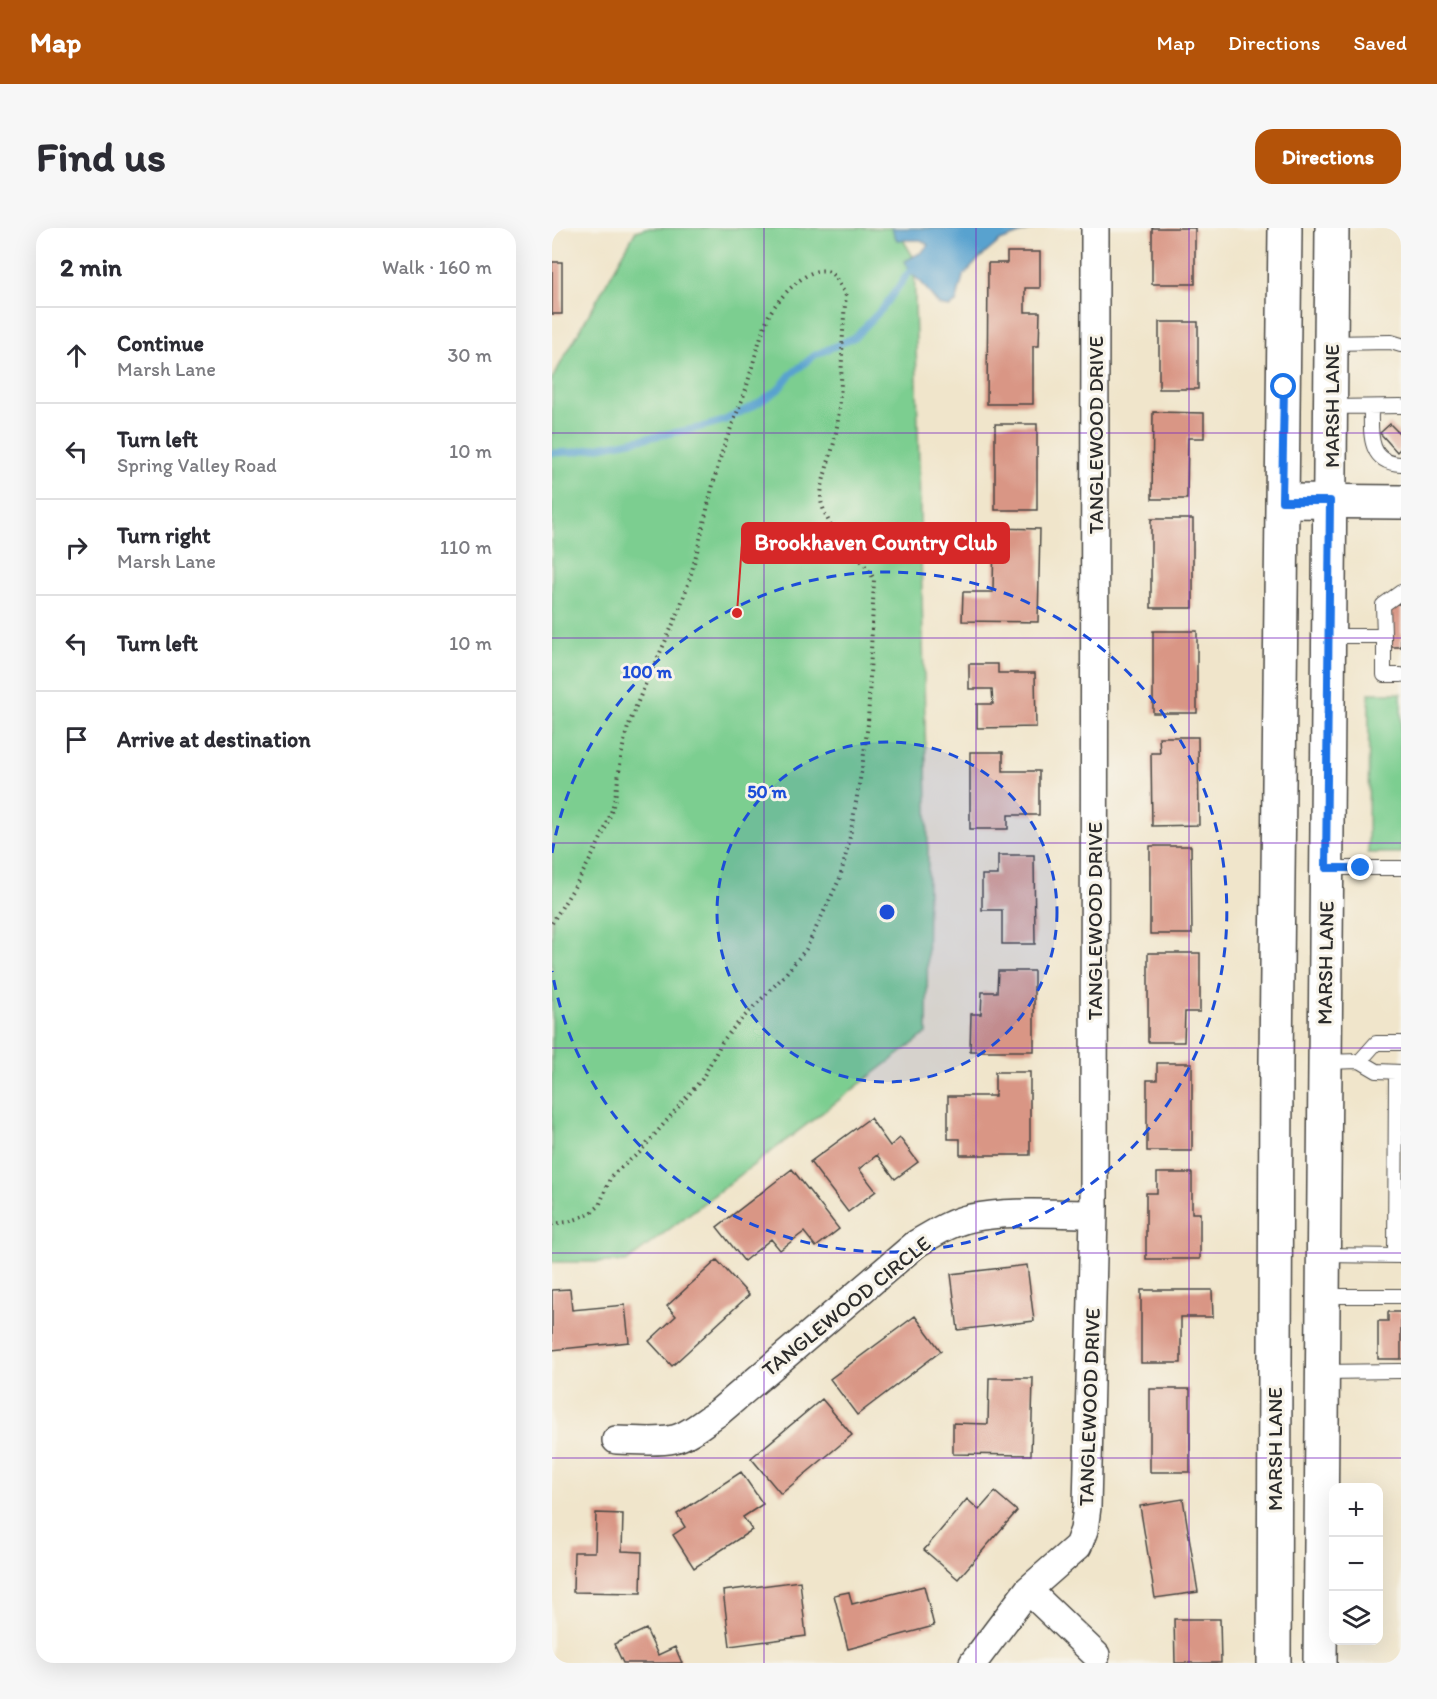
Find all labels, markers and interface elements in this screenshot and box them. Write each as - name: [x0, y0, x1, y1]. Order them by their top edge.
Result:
- text: Map: [30, 25, 81, 59]
- text: Map: [1157, 30, 1195, 55]
- text: Directions: [1228, 30, 1320, 55]
- text: Saved: [1353, 30, 1407, 55]
- button: Directions: [1255, 129, 1401, 184]
- text: Find us: [36, 131, 166, 182]
- text: 2 min: [60, 251, 122, 283]
- text: Walk · 160 m: [382, 255, 492, 279]
- text: Continue: [117, 330, 204, 357]
- street label: TANGLEWOOD DRIVE: [1083, 336, 1108, 534]
- icon: ahead: [60, 339, 93, 372]
- text: 30 m: [447, 343, 492, 367]
- street label: MARSH LANE: [1319, 344, 1344, 468]
- text: Marsh Lane: [117, 357, 216, 381]
- route start: [1270, 373, 1296, 399]
- text: Turn left: [117, 426, 198, 453]
- icon: left: [60, 435, 93, 468]
- text: 10 m: [449, 439, 492, 463]
- text: Spring Valley Road: [117, 453, 277, 477]
- text: Turn right: [117, 522, 211, 549]
- callout: Brookhaven Country Club: [742, 523, 1009, 563]
- text: Brookhaven Country Club: [754, 529, 998, 556]
- icon: right: [60, 531, 93, 564]
- text: 110 m: [440, 535, 492, 559]
- text: Marsh Lane: [117, 549, 216, 573]
- icon: left: [60, 627, 93, 660]
- text: Turn left: [117, 630, 198, 657]
- text: 10 m: [449, 631, 492, 655]
- text: 100 m: [622, 661, 673, 683]
- icon: arrive: [60, 723, 93, 756]
- text: Arrive at destination: [117, 726, 311, 753]
- text: 50 m: [747, 781, 788, 803]
- street label: TANGLEWOOD DRIVE: [1082, 822, 1107, 1020]
- route end: [1347, 854, 1373, 880]
- street label: MARSH LANE: [1311, 901, 1339, 1025]
- centre of rings: [877, 902, 897, 922]
- street label: TANGLEWOOD CIRCLE: [757, 1230, 935, 1382]
- street label: TANGLEWOOD DRIVE: [1073, 1307, 1105, 1507]
- street label: MARSH LANE: [1262, 1387, 1287, 1511]
- map controls: [1329, 1483, 1383, 1645]
- button: +: [1329, 1483, 1383, 1537]
- button: −: [1329, 1537, 1383, 1591]
- button: layers: [1329, 1591, 1383, 1645]

